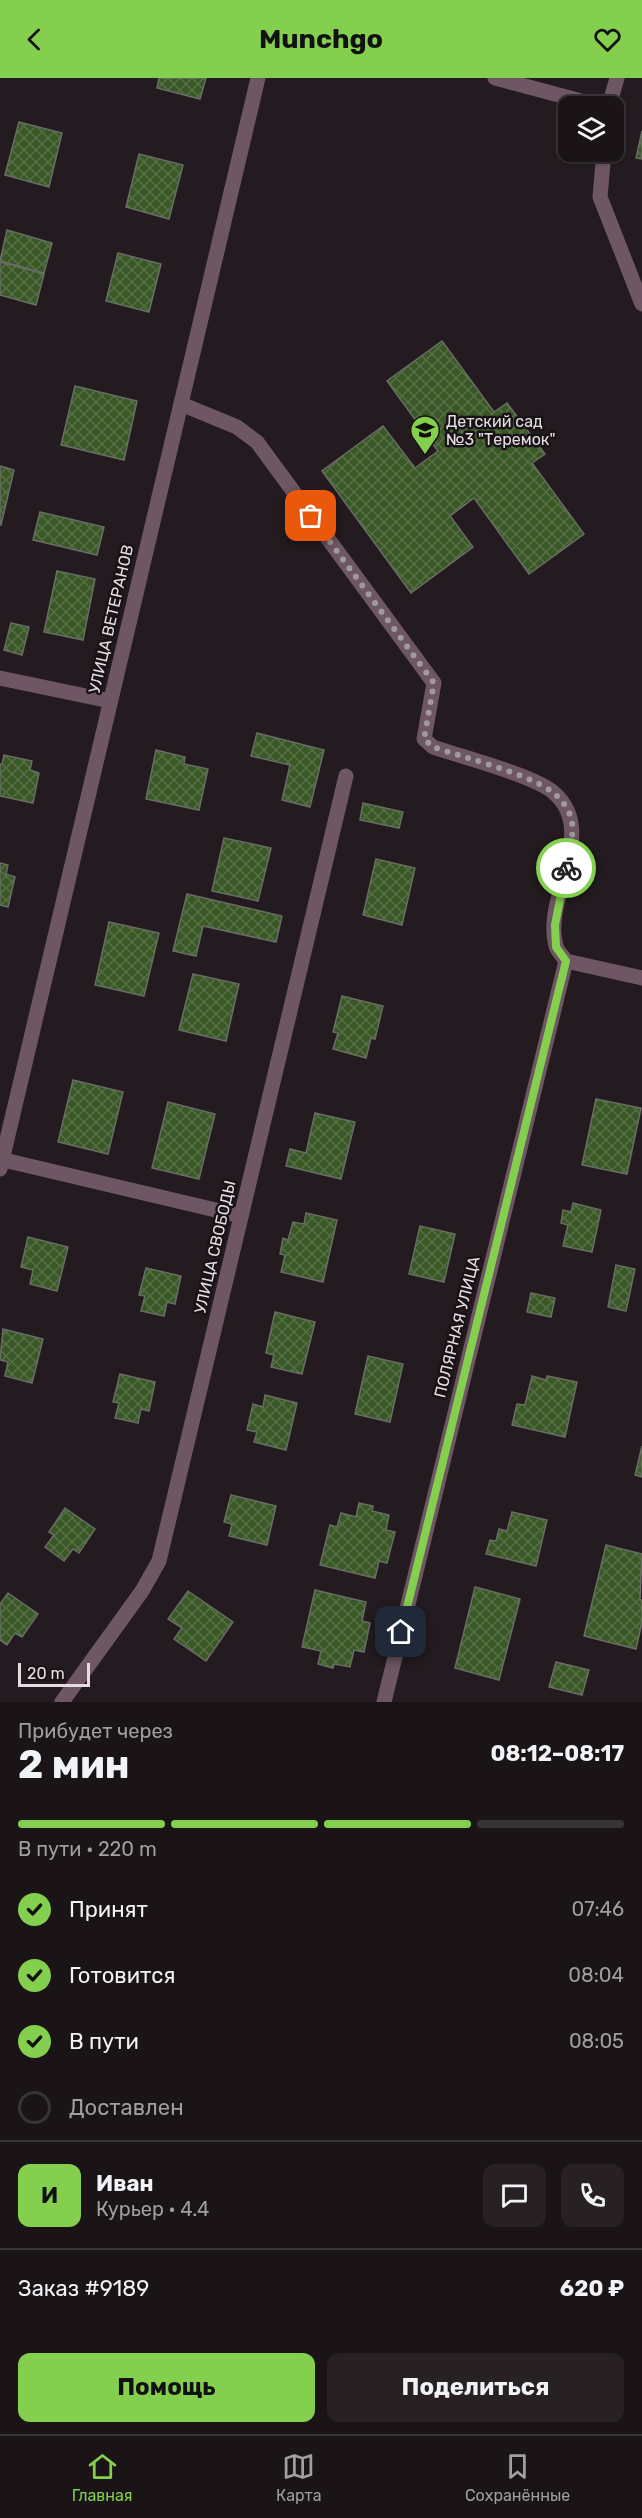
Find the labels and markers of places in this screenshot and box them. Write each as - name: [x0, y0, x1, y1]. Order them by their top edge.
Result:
- place label: Детский сад №3 "Теремок": [446, 412, 555, 449]
- school or university icon: Детский сад №3 "Теремок": [409, 414, 441, 456]
- pin: [285, 490, 336, 541]
- pin: [375, 1606, 426, 1657]

